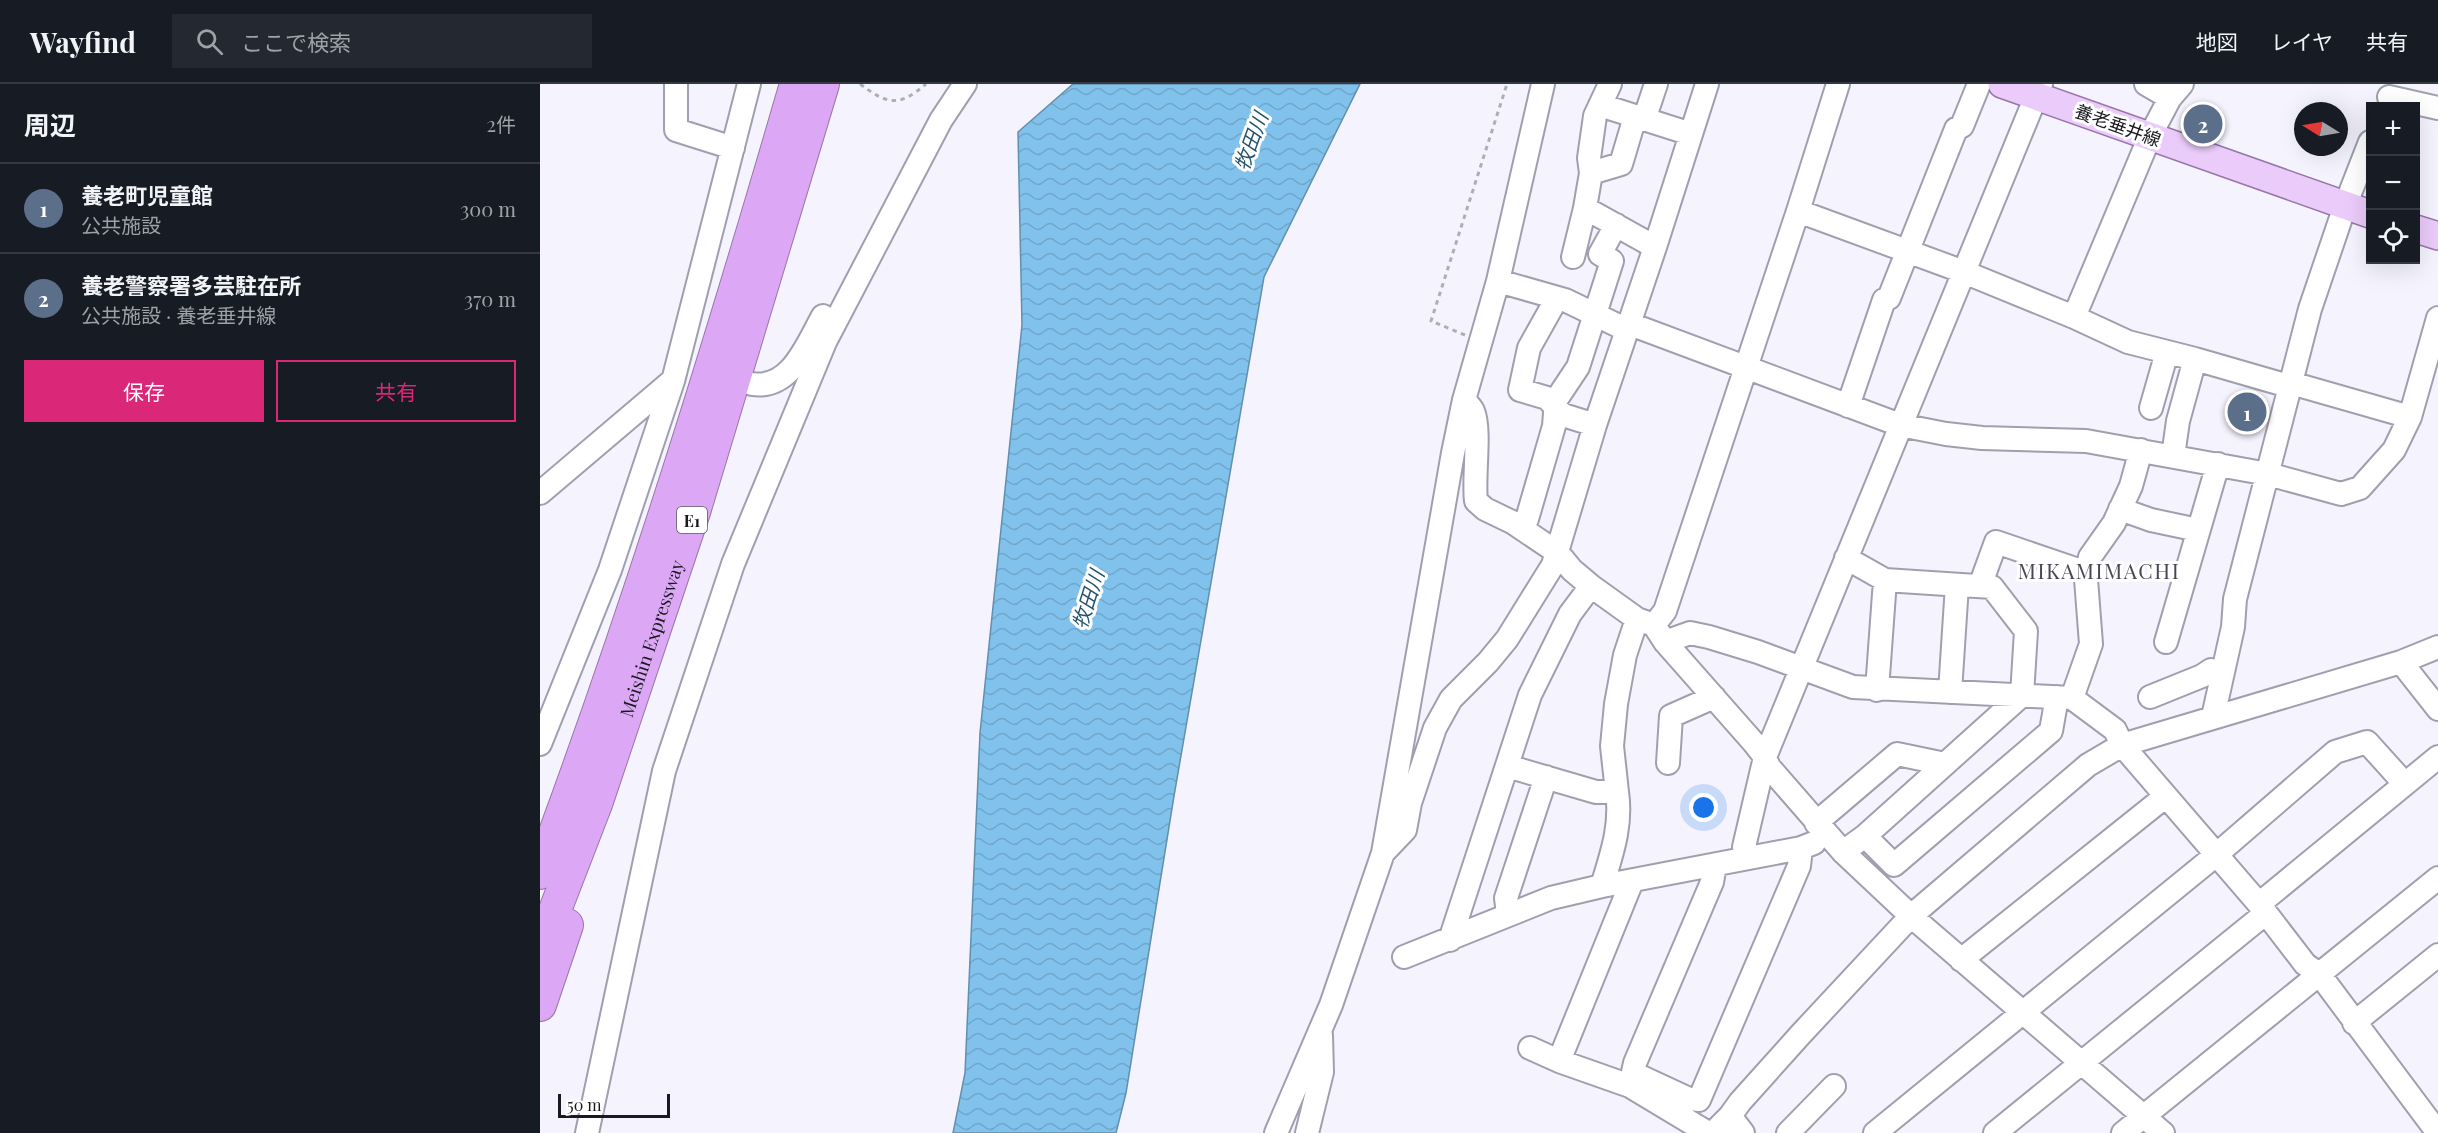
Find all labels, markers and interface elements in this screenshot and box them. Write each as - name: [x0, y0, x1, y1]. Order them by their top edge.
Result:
- search box: [172, 14, 592, 68]
- text: Wayfind: [30, 23, 136, 60]
- icon: search: [193, 25, 226, 58]
- text: ここで検索: [241, 27, 351, 57]
- text: 地図: [2196, 27, 2238, 55]
- text: レイヤ: [2271, 27, 2333, 55]
- text: 共有: [2366, 27, 2408, 55]
- street label: 養老垂井線: [2072, 98, 2164, 152]
- pin: 2: [2184, 102, 2222, 147]
- north arrow: [2294, 102, 2348, 156]
- map controls: [2366, 102, 2420, 264]
- button: +: [2366, 102, 2420, 156]
- water label: 牧田川: [1227, 106, 1274, 174]
- text: 周辺: [24, 107, 76, 142]
- text: 2件: [486, 110, 516, 137]
- button: −: [2366, 156, 2420, 210]
- text: 養老町児童館: [81, 180, 213, 210]
- text: 1: [40, 195, 47, 222]
- text: 300 m: [460, 195, 516, 222]
- button: locate: [2366, 210, 2420, 264]
- text: 公共施設: [81, 211, 161, 238]
- text: 養老警察署多芸駐在所: [81, 270, 301, 300]
- text: 2: [38, 285, 49, 312]
- text: 370 m: [464, 285, 516, 312]
- text: 公共施設 · 養老垂井線: [81, 301, 276, 328]
- button: 保存: [24, 360, 264, 422]
- button: 共有: [276, 360, 516, 422]
- pin: 1: [2228, 390, 2266, 434]
- road number: E1: [677, 507, 707, 533]
- district label: MIKAMIMACHI: [2018, 556, 2180, 584]
- street label: Meishin Expressway: [614, 557, 689, 720]
- water label: 牧田川: [1065, 564, 1110, 632]
- your location: [1689, 793, 1718, 822]
- scale bar: [558, 1091, 670, 1118]
- text: 50 m: [567, 1094, 601, 1115]

